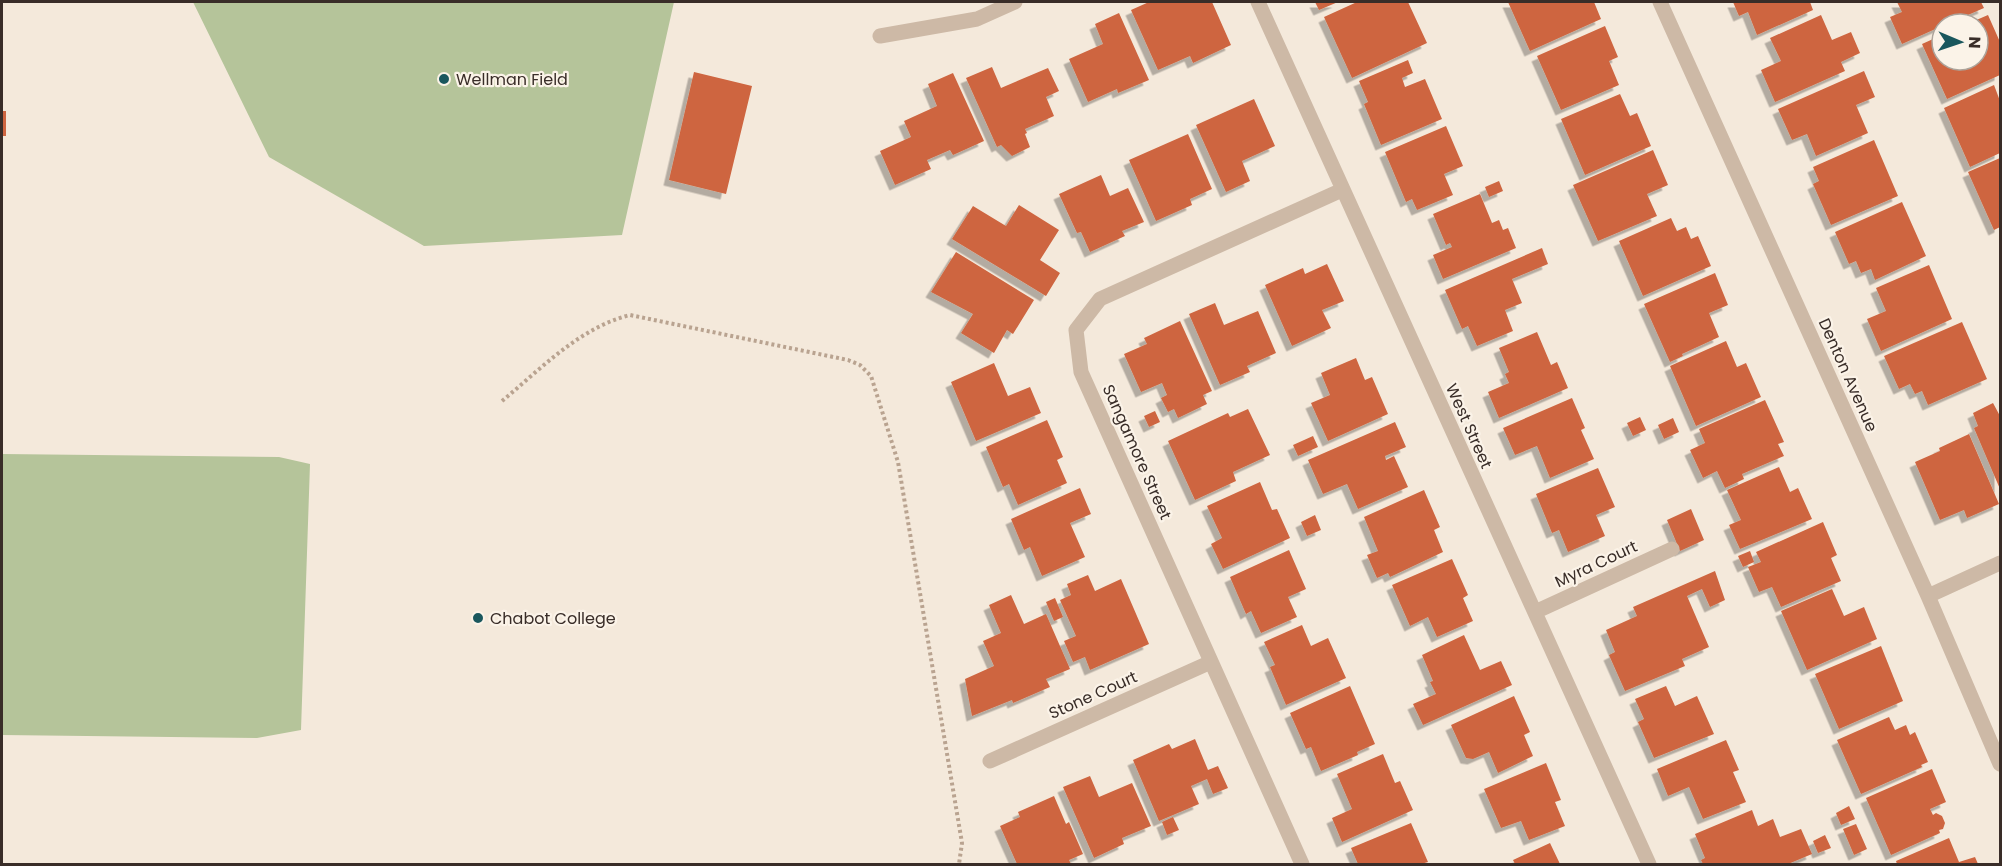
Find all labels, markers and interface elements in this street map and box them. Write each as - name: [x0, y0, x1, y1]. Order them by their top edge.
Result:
- north arrow: [1930, 12, 1990, 72]
- text: N: [1963, 36, 1986, 49]
- place label: Wellman Field: [456, 68, 568, 91]
- marker: Wellman Field: [437, 72, 451, 86]
- street label: Denton Avenue: [1813, 315, 1883, 436]
- street label: West Street: [1440, 380, 1498, 472]
- street label: Sangamore Street: [1097, 381, 1177, 523]
- street label: Myra Court: [1551, 535, 1641, 593]
- place label: Chabot College: [490, 607, 616, 630]
- marker: Chabot College: [471, 611, 485, 625]
- street label: Stone Court: [1045, 665, 1141, 725]

